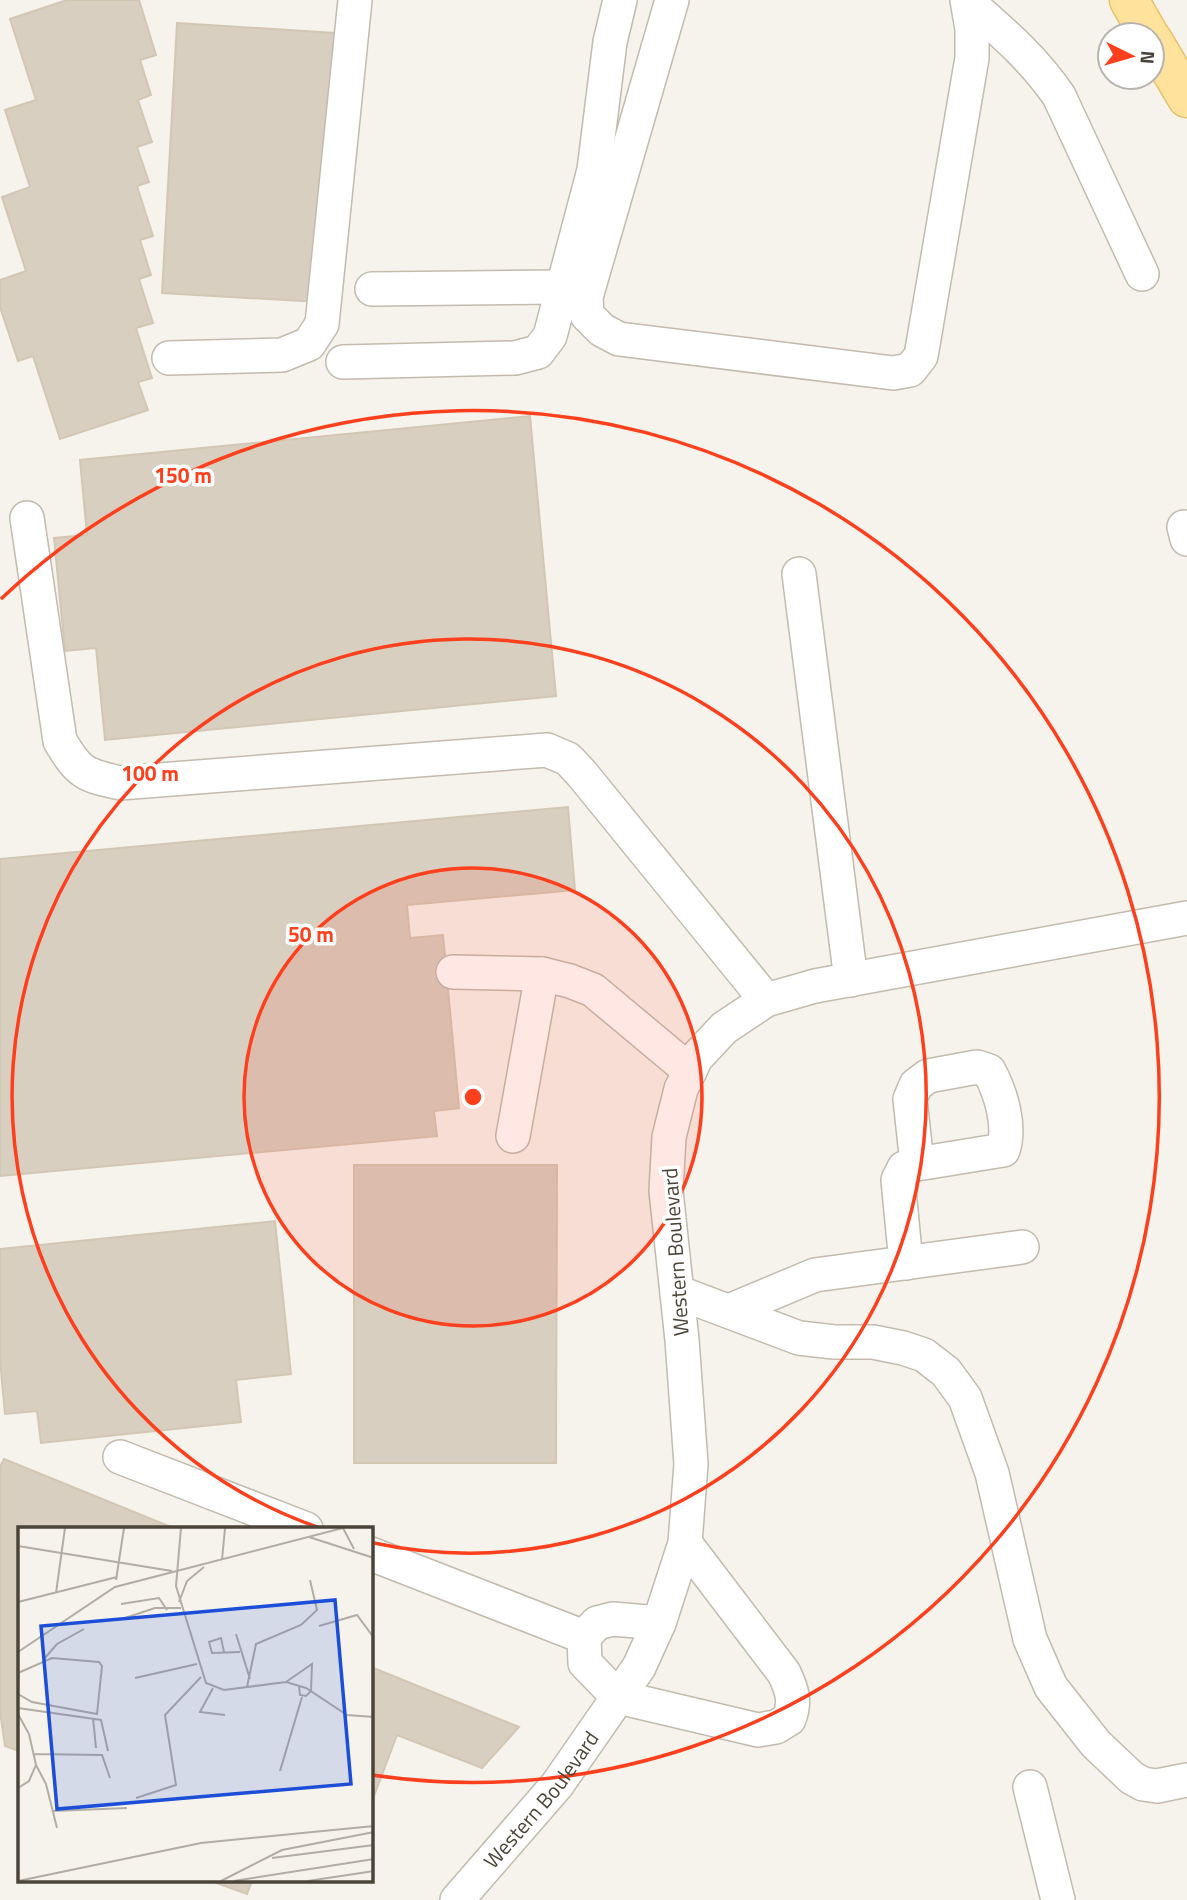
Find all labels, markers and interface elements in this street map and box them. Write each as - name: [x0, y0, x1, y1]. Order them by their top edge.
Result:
- north arrow: [1096, 21, 1166, 91]
- text: N: [1133, 50, 1163, 65]
- text: 150 m: [154, 459, 212, 491]
- text: 100 m: [121, 757, 179, 789]
- text: 50 m: [288, 918, 334, 950]
- centre of rings: [461, 1085, 485, 1109]
- street label: Western Boulevard: [653, 1167, 697, 1337]
- inset map: [18, 1527, 373, 1882]
- street label: Western Boulevard: [476, 1724, 606, 1875]

